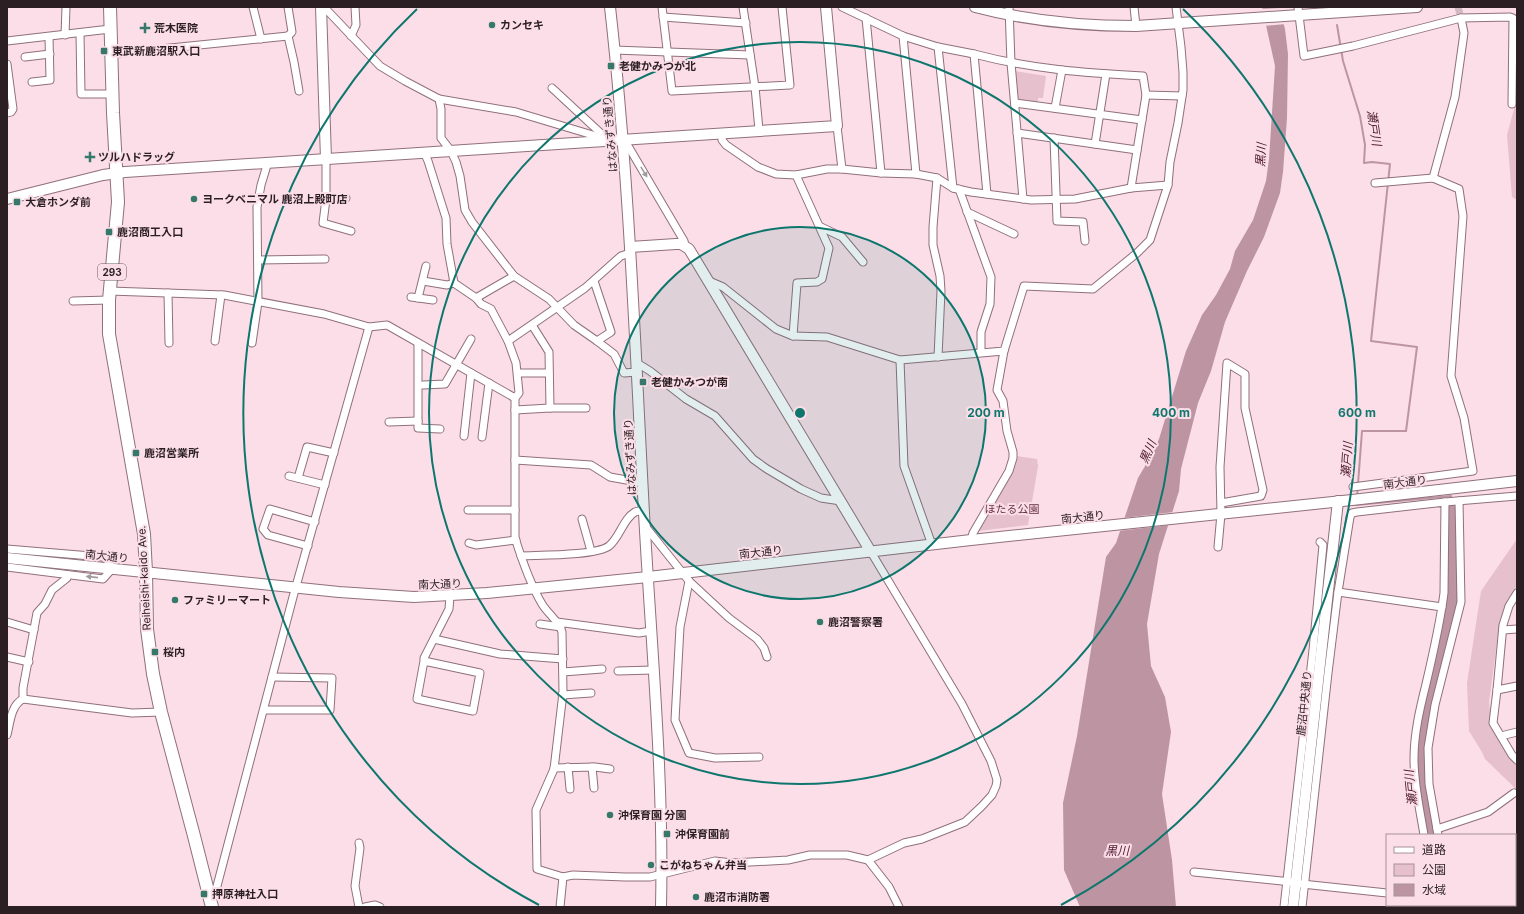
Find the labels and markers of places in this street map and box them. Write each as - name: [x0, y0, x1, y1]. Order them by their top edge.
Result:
- place label: カンセキ: [500, 18, 544, 32]
- marker: カンセキ: [487, 20, 497, 30]
- place label: 荒木医院: [154, 21, 198, 35]
- marker: 荒木医院: [139, 22, 151, 34]
- place label: 東武新鹿沼駅入口: [112, 44, 200, 58]
- marker: 東武新鹿沼駅入口: [99, 46, 109, 56]
- place label: 老健かみつが北: [619, 59, 696, 73]
- marker: 老健かみつが北: [606, 61, 616, 71]
- place label: ツルハドラッグ: [98, 150, 175, 164]
- marker: ツルハドラッグ: [85, 152, 95, 162]
- place label: ヨークベニマル 鹿沼上殿町店: [202, 192, 348, 206]
- marker: ヨークベニマル 鹿沼上殿町店: [189, 194, 199, 204]
- place label: 大倉ホンダ前: [25, 195, 91, 209]
- marker: 大倉ホンダ前: [12, 197, 22, 207]
- place label: 鹿沼商工入口: [117, 225, 183, 239]
- marker: 鹿沼商工入口: [104, 227, 114, 237]
- place label: 老健かみつが南: [651, 375, 728, 389]
- marker: 老健かみつが南: [638, 377, 648, 387]
- centre of rings: [793, 406, 807, 420]
- place label: 鹿沼営業所: [144, 446, 199, 460]
- marker: 鹿沼営業所: [131, 448, 141, 458]
- place label: ファミリーマート: [183, 593, 271, 607]
- marker: ファミリーマート: [170, 595, 180, 605]
- place label: 鹿沼警察署: [828, 615, 883, 629]
- marker: 鹿沼警察署: [815, 617, 825, 627]
- place label: 桜内: [163, 645, 185, 659]
- marker: 桜内: [150, 647, 160, 657]
- place label: 沖保育園 分園: [618, 808, 687, 822]
- marker: 沖保育園 分園: [605, 810, 615, 820]
- place label: 沖保育園前: [675, 827, 730, 841]
- marker: 沖保育園前: [662, 829, 672, 839]
- place label: こがねちゃん弁当: [659, 858, 747, 872]
- marker: こがねちゃん弁当: [646, 860, 656, 870]
- place label: 押原神社入口: [212, 887, 278, 901]
- marker: 押原神社入口: [199, 889, 209, 899]
- place label: 鹿沼市消防署: [704, 890, 770, 904]
- marker: 鹿沼市消防署: [691, 892, 701, 902]

